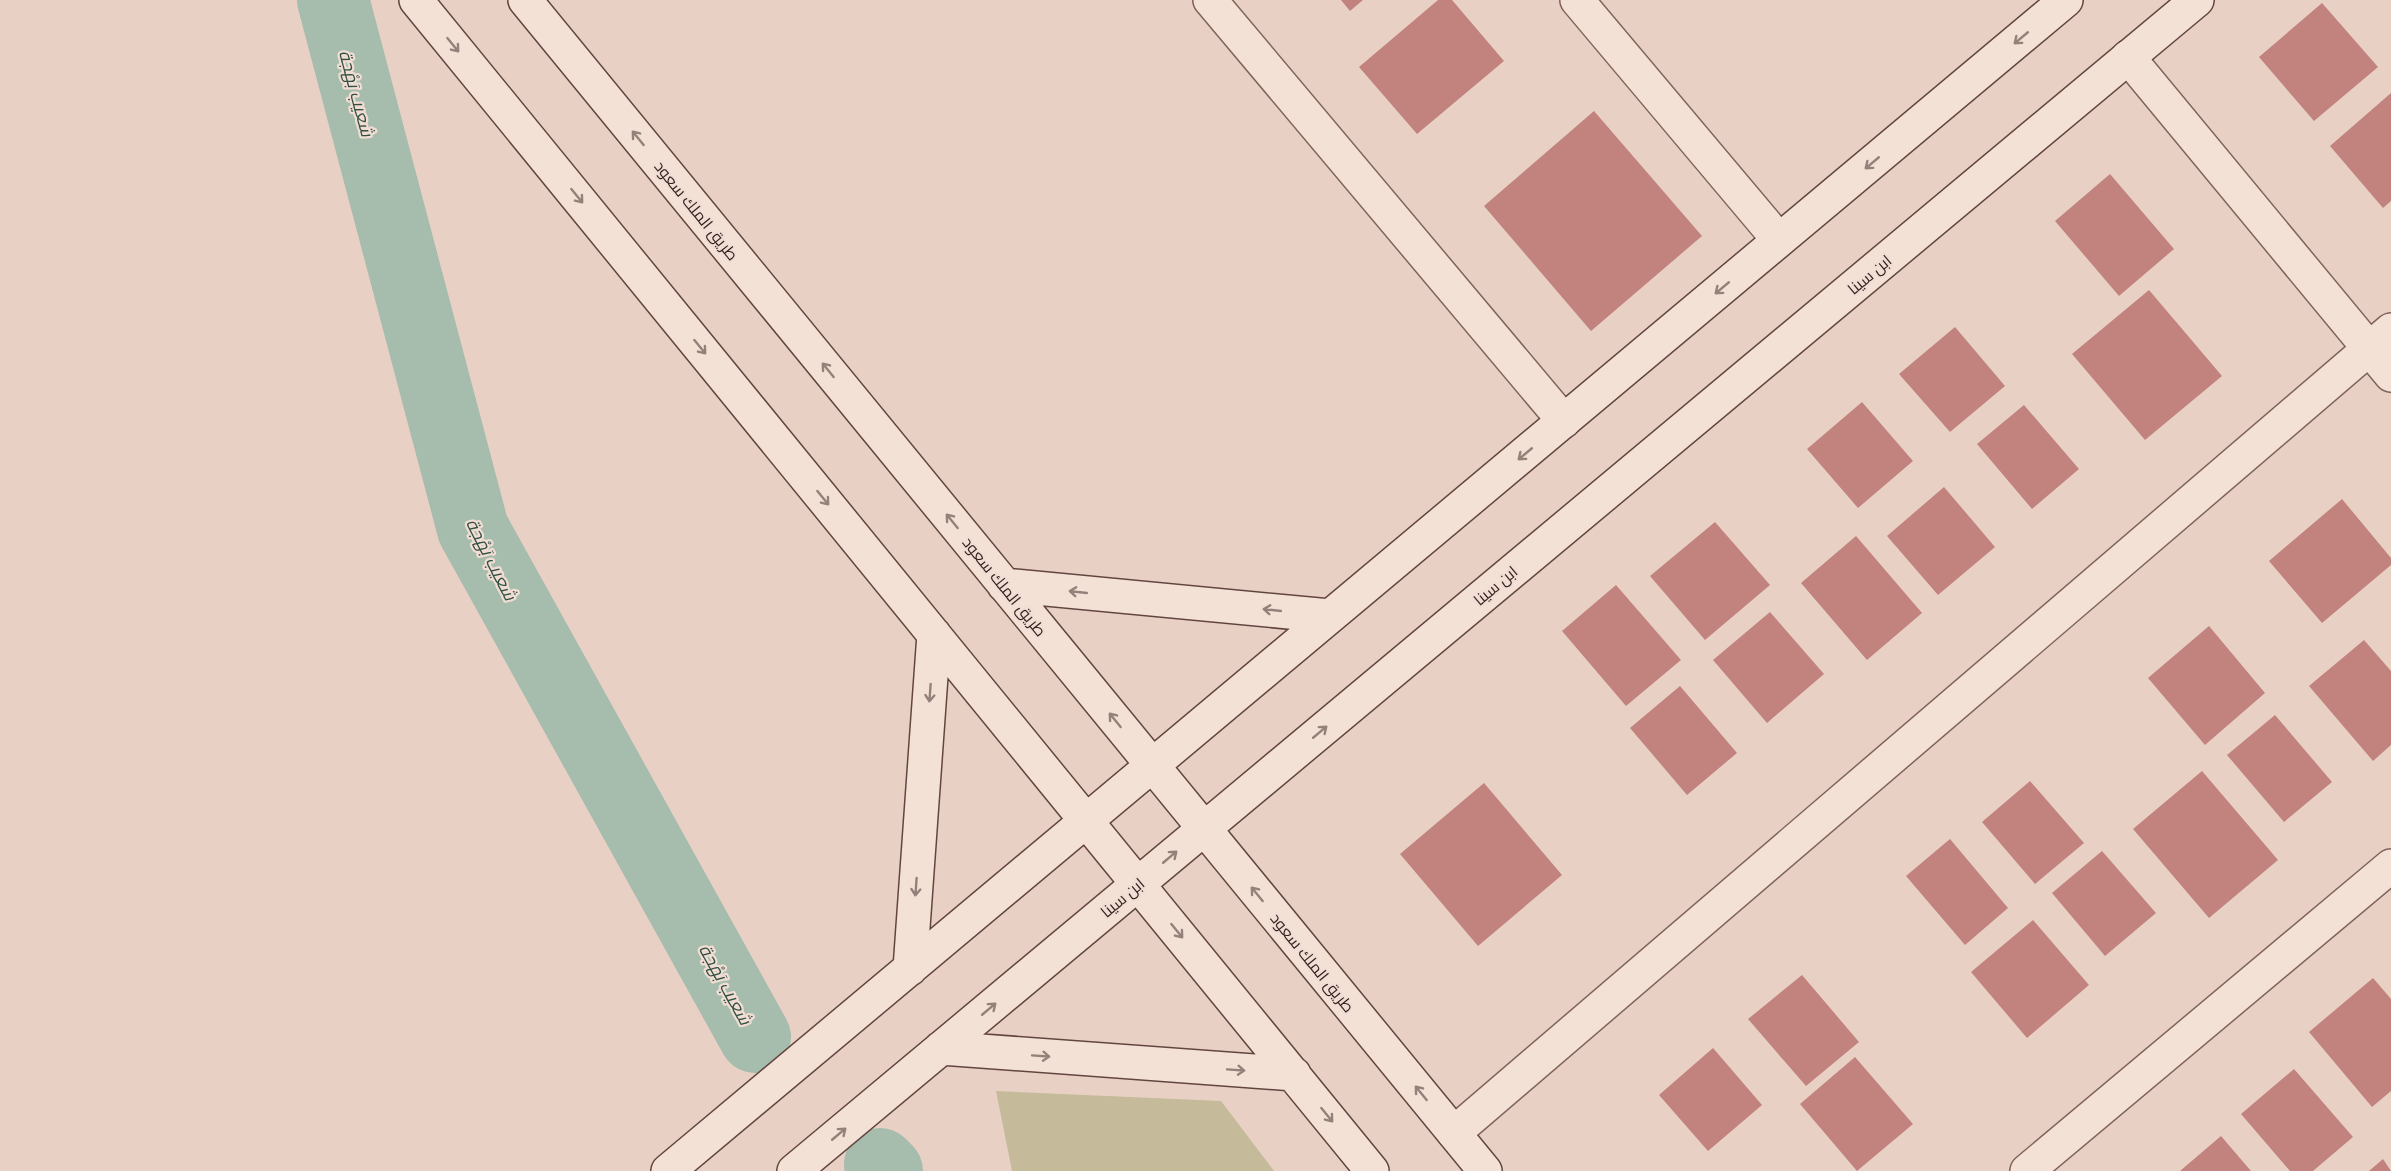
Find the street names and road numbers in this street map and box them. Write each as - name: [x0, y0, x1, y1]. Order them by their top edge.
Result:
- street label: طريق الملك سعود: [650, 156, 744, 265]
- street label: ابن سينا: [1843, 250, 1896, 299]
- street label: طريق الملك سعود: [958, 532, 1052, 641]
- street label: ابن سينا: [1469, 561, 1522, 610]
- street label: ابن سينا: [1096, 873, 1149, 922]
- street label: طريق الملك سعود: [1266, 908, 1360, 1017]

